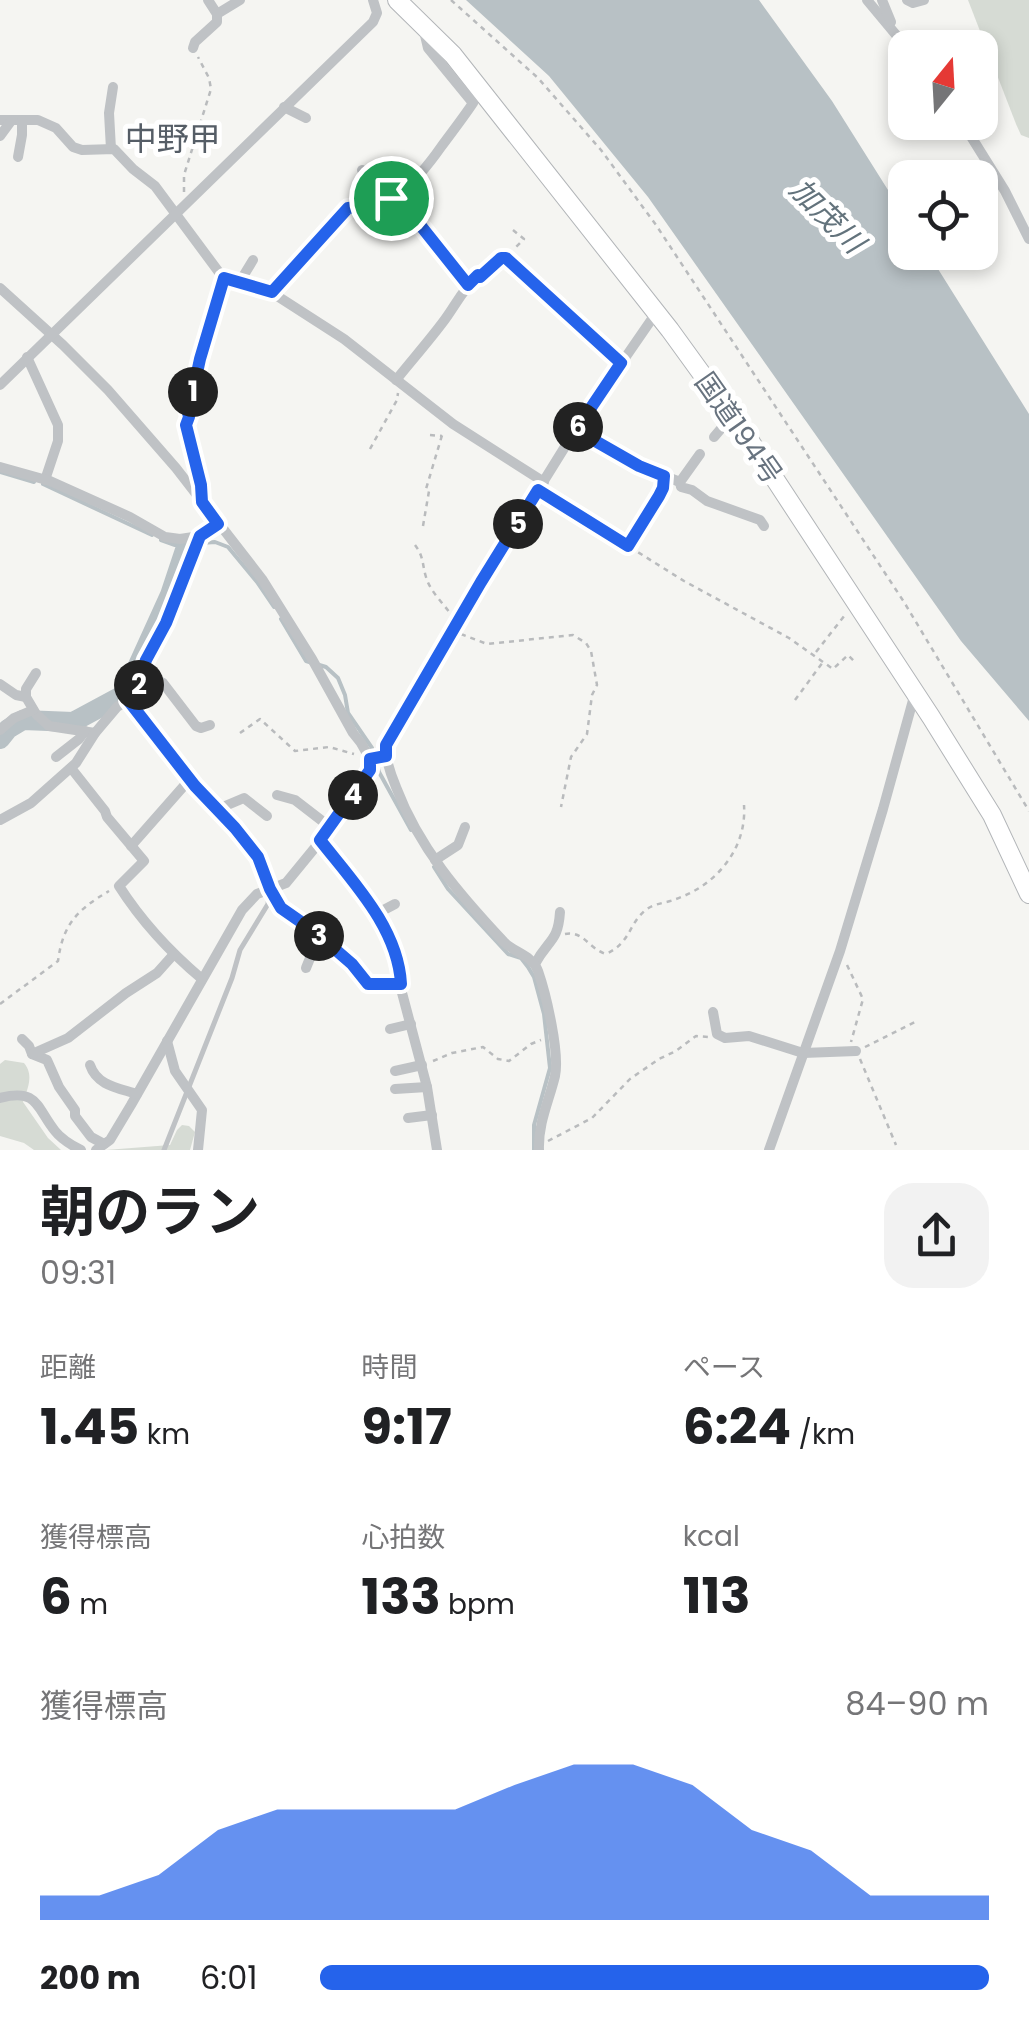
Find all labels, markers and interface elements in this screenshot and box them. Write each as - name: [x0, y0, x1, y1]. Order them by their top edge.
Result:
- north arrow: [888, 30, 998, 140]
- map controls: [888, 30, 998, 270]
- district label: 中野甲: [125, 116, 221, 161]
- pin: [349, 156, 434, 241]
- button: locate: [888, 160, 998, 270]
- water label: 加茂川: [780, 169, 876, 265]
- icon: arrive: [364, 171, 419, 226]
- street label: 国道194号: [686, 365, 791, 492]
- pin: 1: [168, 367, 218, 417]
- text: 1: [188, 372, 198, 411]
- pin: 6: [553, 402, 603, 452]
- text: 6: [569, 407, 587, 446]
- pin: 5: [493, 499, 543, 549]
- text: 5: [509, 504, 527, 543]
- pin: 2: [114, 660, 164, 710]
- text: 2: [131, 665, 147, 704]
- pin: 4: [328, 770, 378, 820]
- text: 4: [344, 775, 362, 814]
- pin: 3: [294, 911, 344, 961]
- text: 3: [311, 916, 327, 955]
- text: 朝のラン: [40, 1173, 260, 1250]
- button: share: [884, 1183, 989, 1288]
- text: 09:31: [40, 1250, 116, 1295]
- text: 距離: [40, 1348, 96, 1387]
- text: 時間: [361, 1348, 417, 1387]
- text: ペース: [683, 1348, 765, 1387]
- text: 1.45: [40, 1391, 139, 1462]
- text: 9:17: [361, 1391, 452, 1462]
- text: 6:24: [683, 1391, 791, 1462]
- text: km: [139, 1415, 190, 1454]
- text: /km: [791, 1415, 855, 1454]
- text: kcal: [683, 1517, 740, 1556]
- text: 獲得標高: [40, 1518, 152, 1557]
- text: 心拍数: [361, 1518, 445, 1557]
- text: 113: [683, 1560, 751, 1631]
- text: 6: [40, 1561, 72, 1632]
- text: 133: [361, 1561, 441, 1632]
- text: m: [72, 1585, 108, 1624]
- text: bpm: [441, 1585, 515, 1624]
- text: 84–90 m: [845, 1681, 989, 1726]
- text: 獲得標高: [40, 1683, 168, 1728]
- text: 200 m: [40, 1955, 141, 2000]
- text: 6:01: [200, 1955, 257, 2000]

